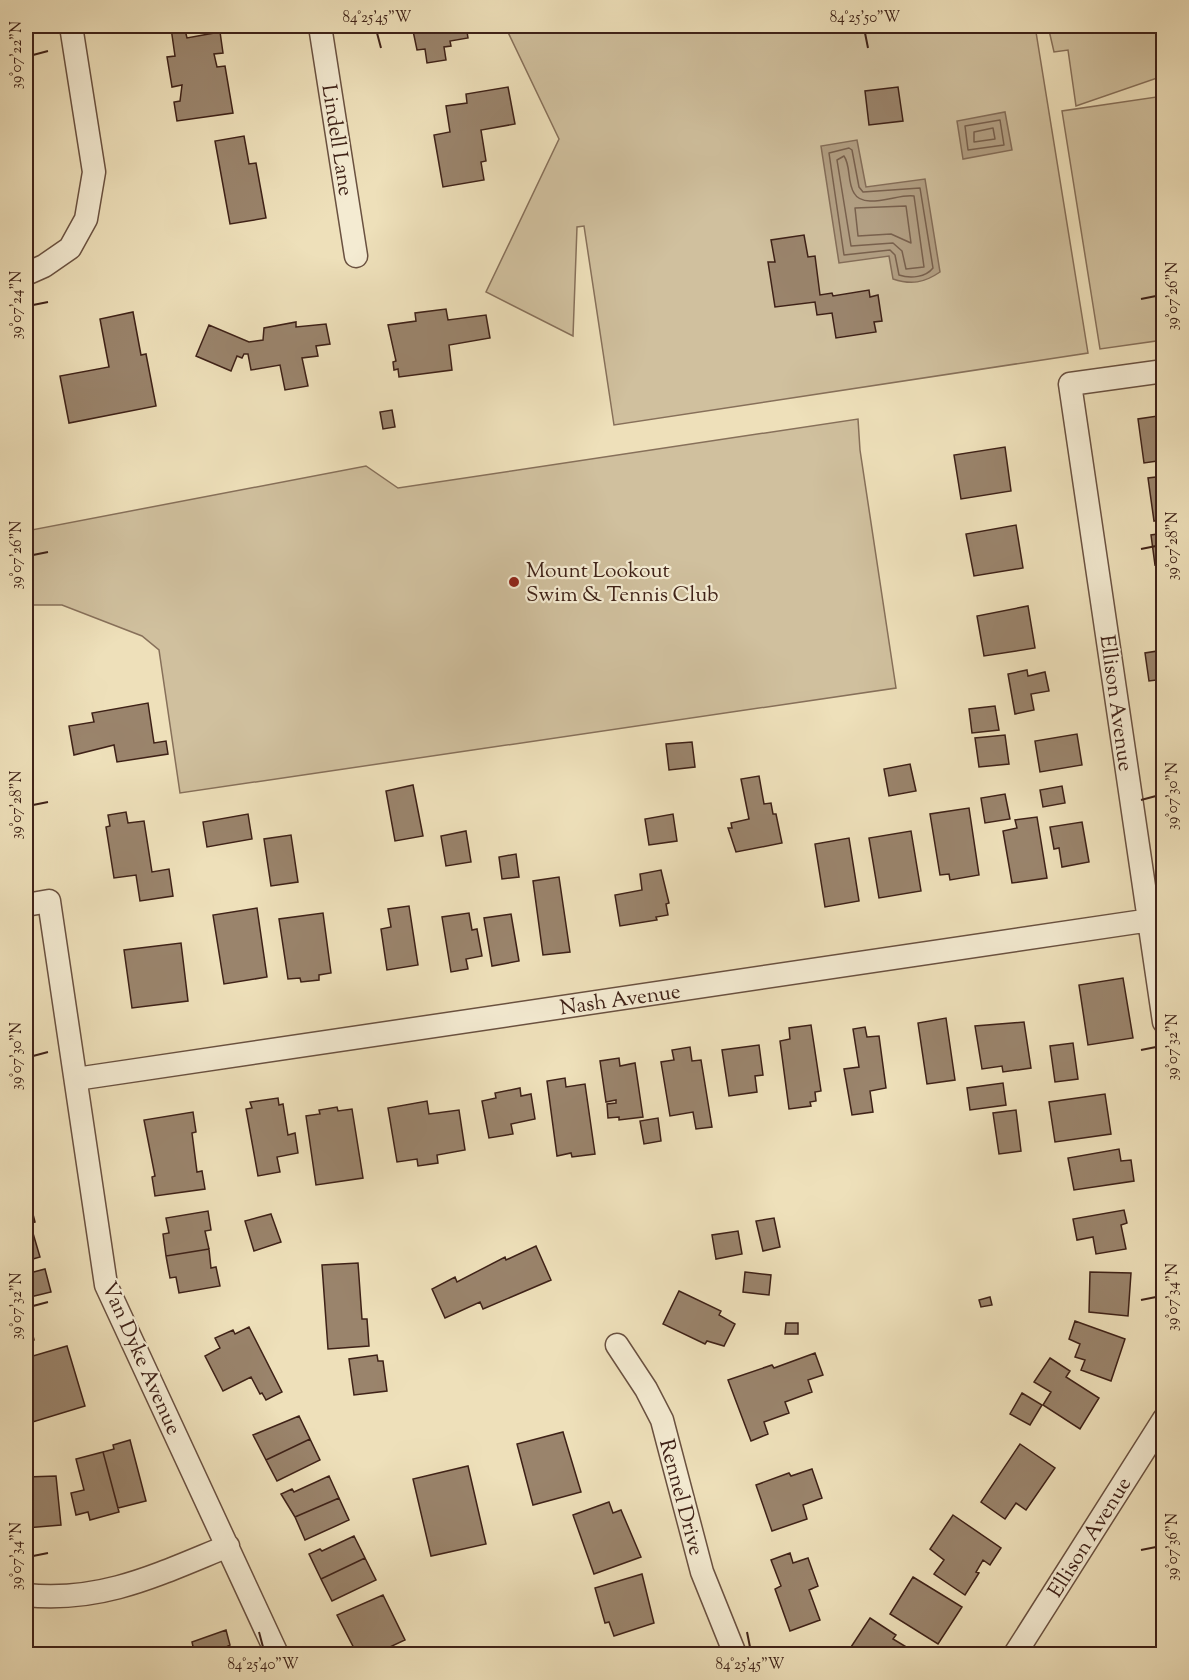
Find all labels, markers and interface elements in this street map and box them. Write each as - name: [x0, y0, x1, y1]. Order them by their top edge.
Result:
- text: 84°25'45"W: [343, 8, 412, 29]
- text: 84°25'50"W: [830, 8, 901, 29]
- text: 39°07'22"N: [7, 21, 28, 89]
- street label: Lindell Lane: [312, 82, 360, 198]
- text: 39°07'26"N: [1163, 262, 1184, 330]
- text: 39°07'24"N: [7, 271, 28, 339]
- text: 39°07'28"N: [1163, 512, 1184, 580]
- text: 39°07'26"N: [7, 521, 28, 589]
- place label: Mount Lookout Swim & Tennis Club: [526, 557, 719, 611]
- marker: Mount Lookout Swim & Tennis Club: [507, 575, 521, 589]
- street label: Ellison Avenue: [1091, 633, 1139, 773]
- text: 39°07'30"N: [1163, 762, 1184, 830]
- text: 39°07'28"N: [7, 771, 28, 839]
- street label: Nash Avenue: [558, 978, 683, 1024]
- text: 39°07'32"N: [1163, 1013, 1184, 1081]
- text: 39°07'30"N: [7, 1022, 28, 1090]
- text: 39°07'34"N: [1163, 1263, 1184, 1331]
- text: 39°07'32"N: [7, 1272, 28, 1340]
- street label: Van Dyke Avenue: [93, 1277, 187, 1440]
- street label: Rennel Drive: [650, 1436, 710, 1559]
- street label: Ellison Avenue: [1042, 1472, 1140, 1604]
- text: 39°07'36"N: [1163, 1513, 1184, 1581]
- text: 39°07'34"N: [7, 1522, 28, 1590]
- text: 84°25'40"W: [227, 1655, 299, 1676]
- text: 84°25'45"W: [716, 1655, 785, 1676]

